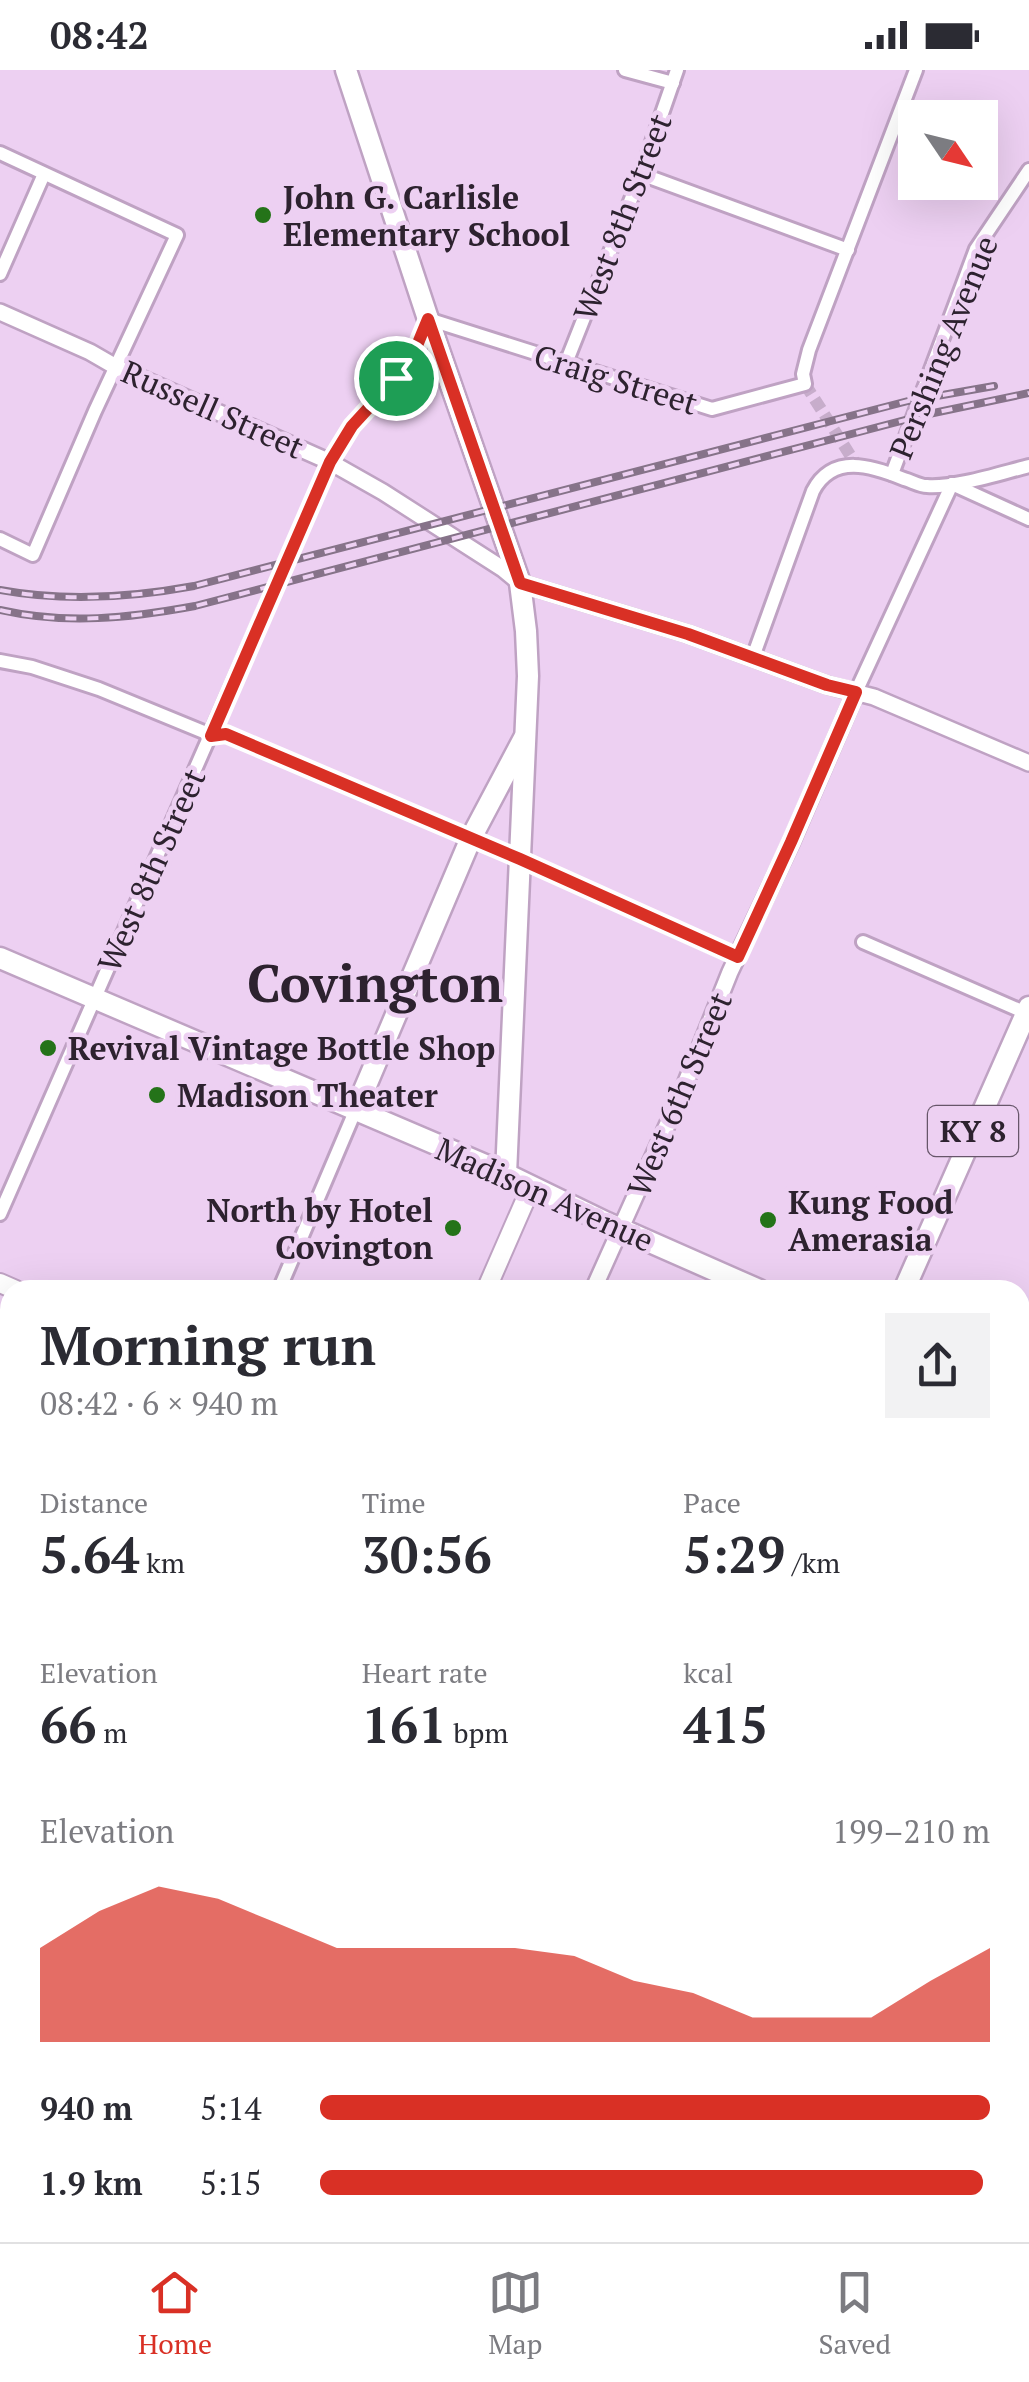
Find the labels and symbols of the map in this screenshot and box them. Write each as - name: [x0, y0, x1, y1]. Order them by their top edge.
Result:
- north arrow: [898, 100, 998, 200]
- street label: West 8th Street: [563, 107, 681, 326]
- place label: John G. Carlisle Elementary School: [283, 176, 570, 255]
- marker: John G. Carlisle Elementary School: [252, 204, 274, 226]
- street label: Pershing Avenue: [879, 229, 1007, 465]
- street label: Craig Street: [529, 334, 703, 424]
- pin: [354, 336, 439, 421]
- street label: Russell Street: [115, 350, 311, 468]
- street label: West 8th Street: [87, 762, 215, 978]
- district label: Covington: [247, 948, 503, 1017]
- street label: West 6th Street: [617, 985, 741, 1203]
- place label: Revival Vintage Bottle Shop: [68, 1027, 495, 1069]
- marker: Revival Vintage Bottle Shop: [37, 1037, 59, 1059]
- place label: Madison Theater: [177, 1074, 438, 1116]
- marker: Madison Theater: [146, 1084, 168, 1106]
- road number: KY 8: [928, 1106, 1018, 1156]
- street label: Madison Avenue: [430, 1127, 660, 1261]
- place label: Kung Food Amerasia: [788, 1181, 954, 1260]
- place label: North by Hotel Covington: [206, 1189, 433, 1268]
- marker: Kung Food Amerasia: [757, 1209, 779, 1231]
- marker: North by Hotel Covington: [442, 1217, 464, 1239]

